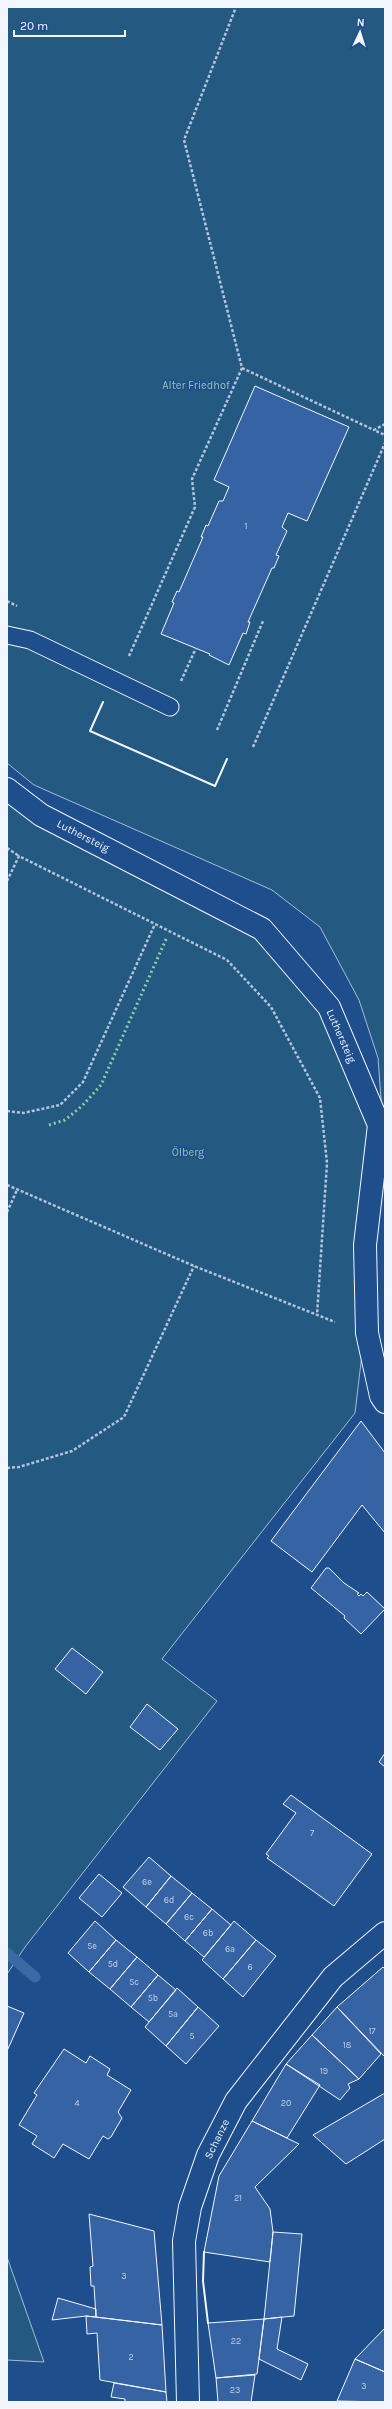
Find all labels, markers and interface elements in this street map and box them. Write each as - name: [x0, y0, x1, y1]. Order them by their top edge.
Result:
- scale bar: [14, 12, 125, 38]
- north arrow: [340, 12, 380, 52]
- text: N: [356, 16, 365, 29]
- text: 20 m: [20, 19, 48, 33]
- park label: Alter Friedhof: [162, 379, 230, 392]
- house number: 1: [245, 521, 248, 531]
- street label: Luthersteig: [55, 817, 112, 855]
- street label: Luthersteig: [323, 1007, 359, 1066]
- park label: Ölberg: [172, 1145, 205, 1159]
- house number: 7: [310, 1828, 315, 1838]
- house number: 6e: [142, 1877, 152, 1887]
- house number: 6d: [164, 1895, 174, 1905]
- house number: 6c: [184, 1912, 194, 1922]
- house number: 6b: [203, 1928, 213, 1938]
- house number: 5e: [87, 1941, 97, 1951]
- house number: 6a: [225, 1944, 235, 1954]
- house number: 5d: [108, 1959, 118, 1969]
- house number: 6: [247, 1962, 253, 1972]
- house number: 5c: [129, 1977, 139, 1987]
- house number: 5b: [148, 1993, 158, 2003]
- house number: 5a: [168, 2009, 178, 2019]
- house number: 17: [368, 2026, 376, 2036]
- house number: 5: [189, 2031, 195, 2041]
- house number: 18: [343, 2040, 352, 2050]
- house number: 19: [320, 2066, 328, 2076]
- house number: 4: [74, 2098, 80, 2108]
- house number: 20: [281, 2098, 291, 2108]
- street label: Schanze: [202, 2117, 232, 2161]
- house number: 21: [234, 2193, 242, 2203]
- house number: 3: [121, 2271, 127, 2281]
- house number: 22: [231, 2336, 241, 2346]
- house number: 2: [128, 2352, 134, 2362]
- house number: 3: [361, 2381, 367, 2391]
- house number: 23: [230, 2385, 240, 2395]

